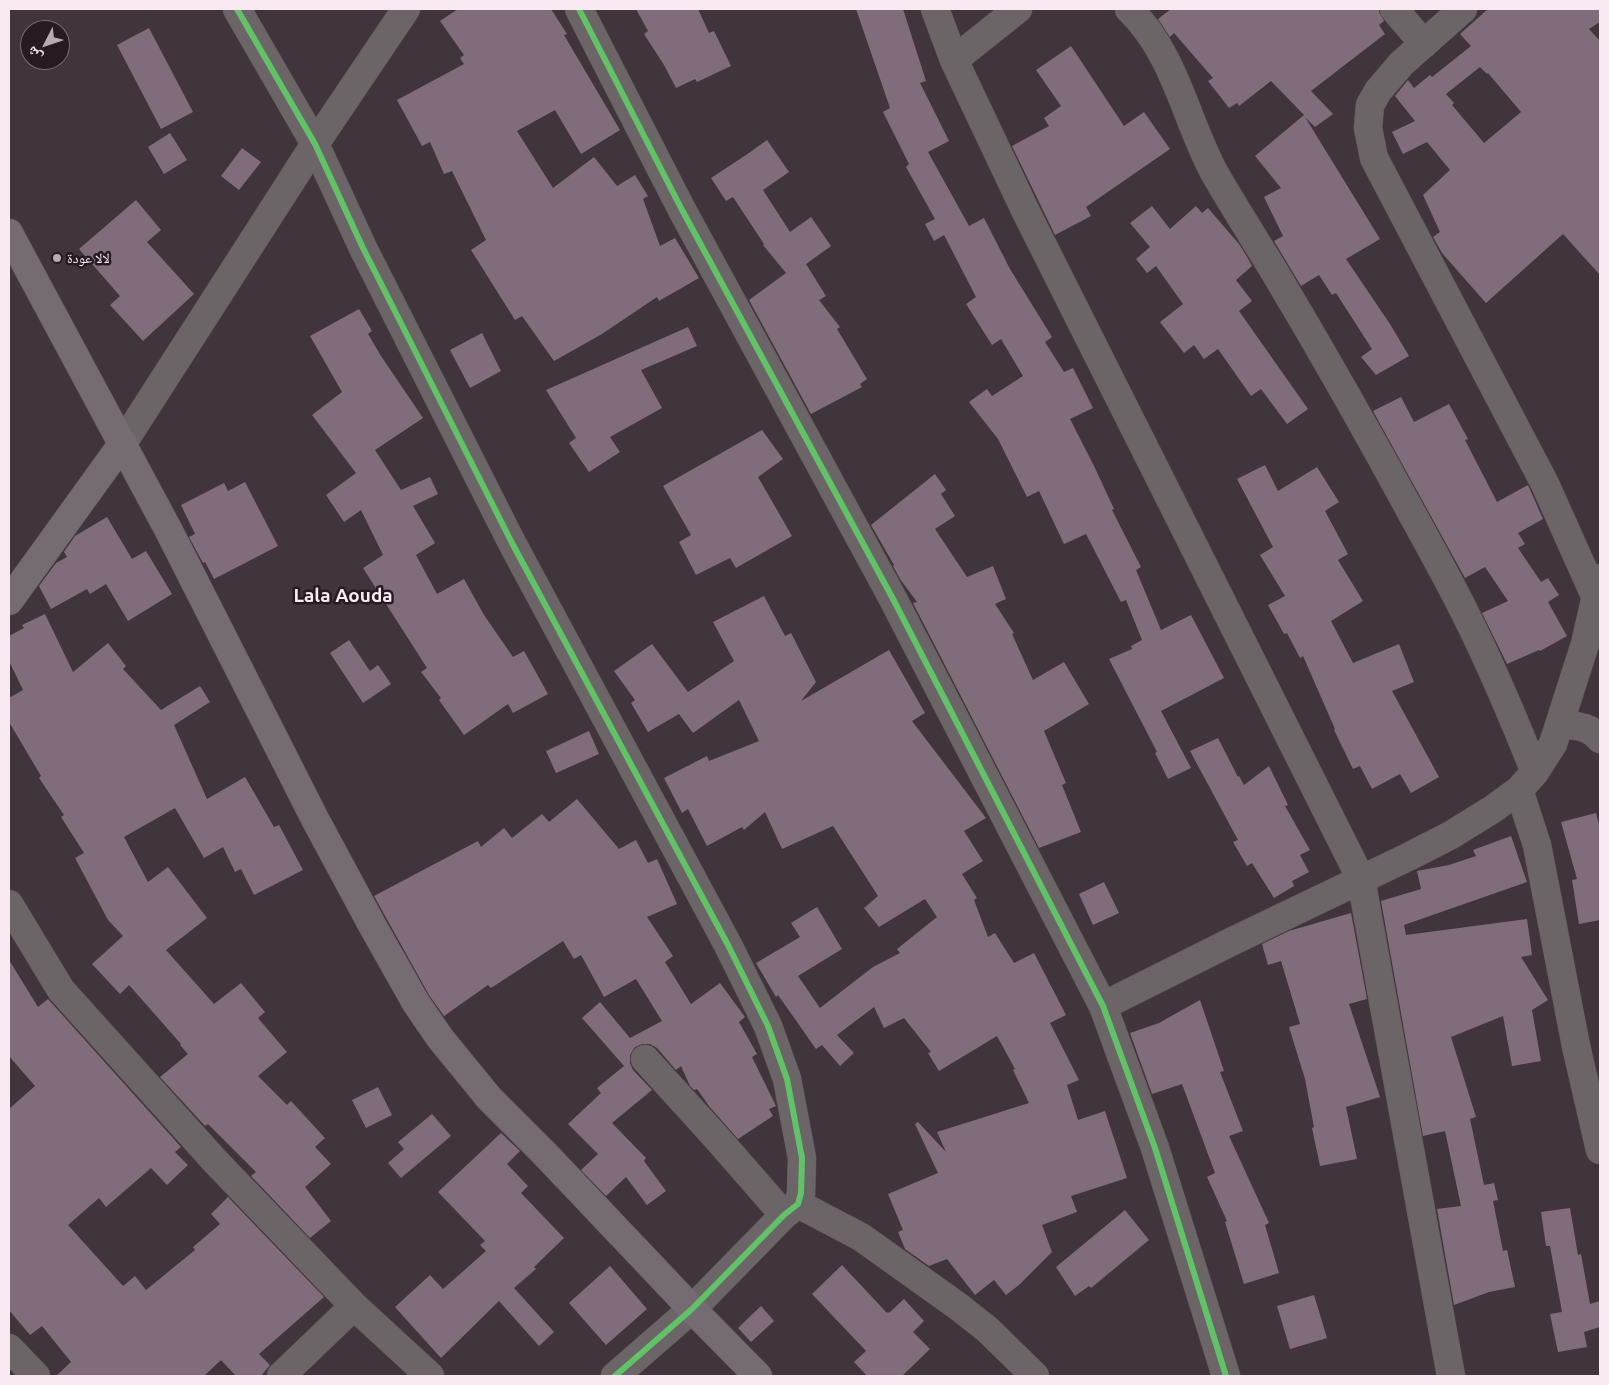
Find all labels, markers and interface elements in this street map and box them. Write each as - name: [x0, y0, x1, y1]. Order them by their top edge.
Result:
- north arrow: [20, 20, 70, 70]
- text: ش: [24, 43, 45, 65]
- place label: لالا عودة: [67, 250, 110, 266]
- marker: لالا عودة: [51, 252, 63, 264]
- district label: Lala Aouda: [293, 585, 393, 607]

